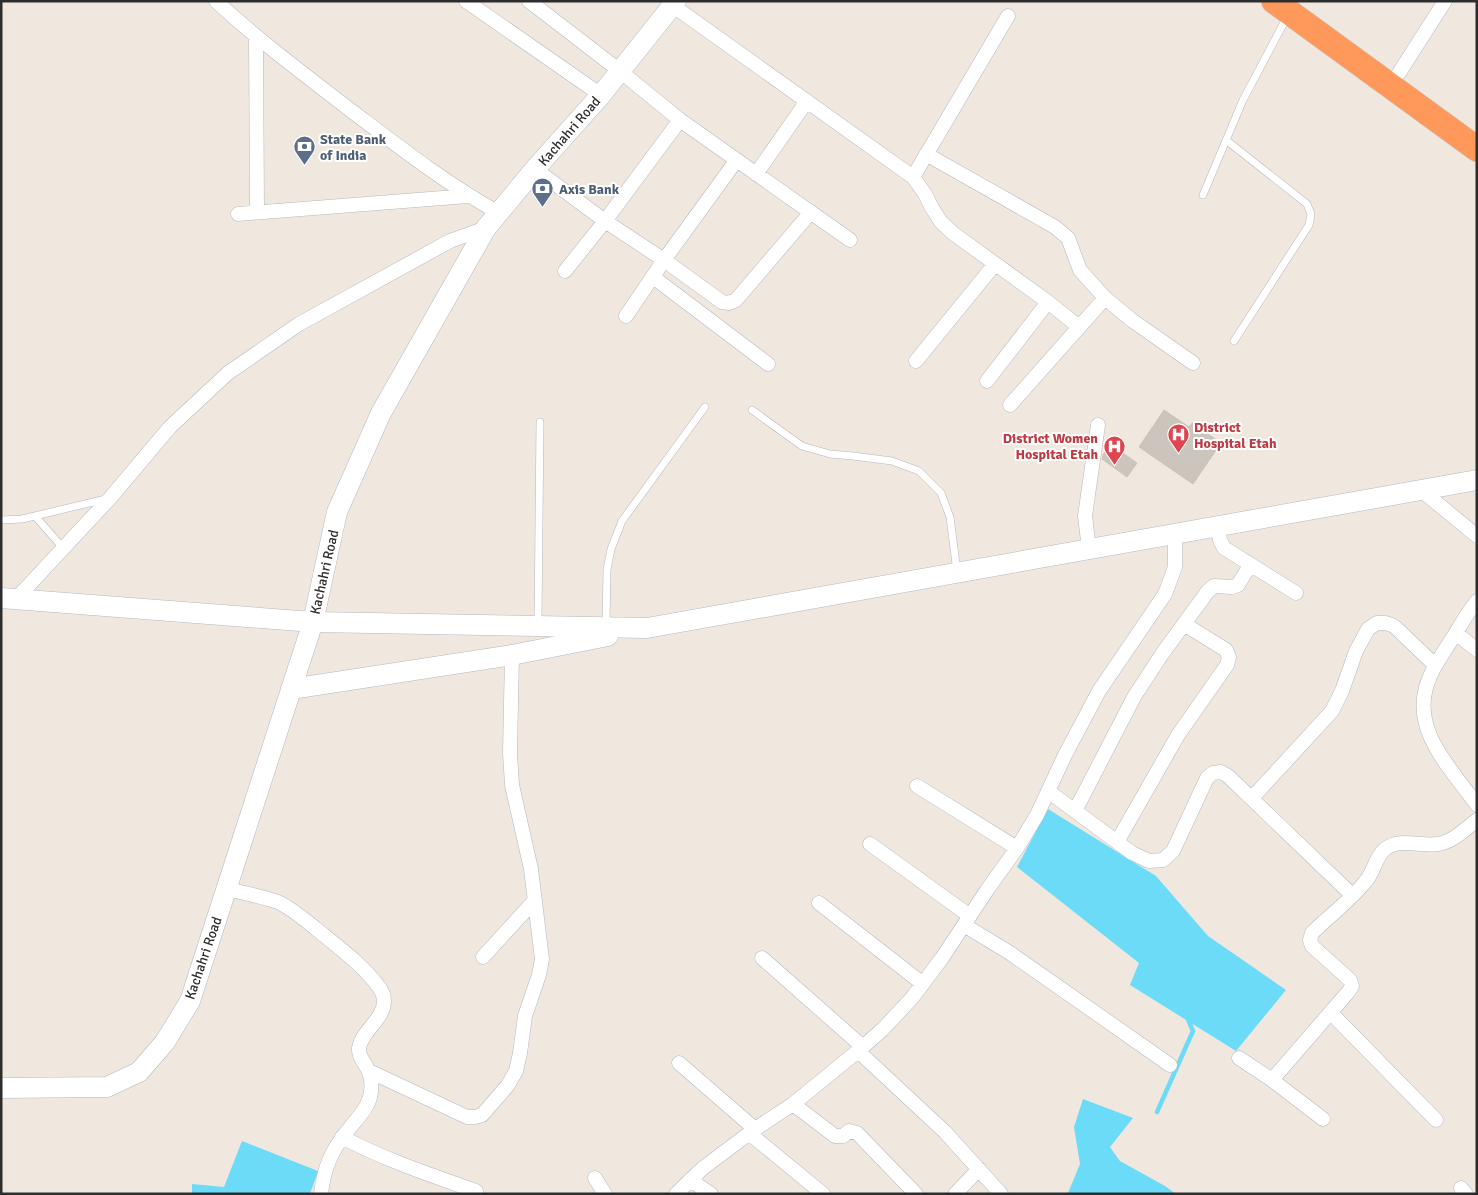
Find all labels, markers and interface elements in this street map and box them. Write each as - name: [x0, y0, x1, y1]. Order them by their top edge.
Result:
- street label: Kachahri Road: [535, 93, 604, 170]
- place label: State Bank of India: [320, 131, 387, 164]
- bank icon: State Bank of India: [292, 135, 316, 166]
- bank icon: Axis Bank: [531, 177, 555, 208]
- place label: Axis Bank: [559, 181, 620, 198]
- place label: District Hospital Etah: [1194, 419, 1277, 452]
- hospital icon: District Hospital Etah: [1166, 423, 1190, 454]
- place label: District Women Hospital Etah: [1003, 430, 1098, 463]
- hospital icon: District Women Hospital Etah: [1102, 434, 1126, 465]
- street label: Kachahri Road: [306, 528, 343, 616]
- street label: Kachahri Road: [181, 914, 226, 1002]

